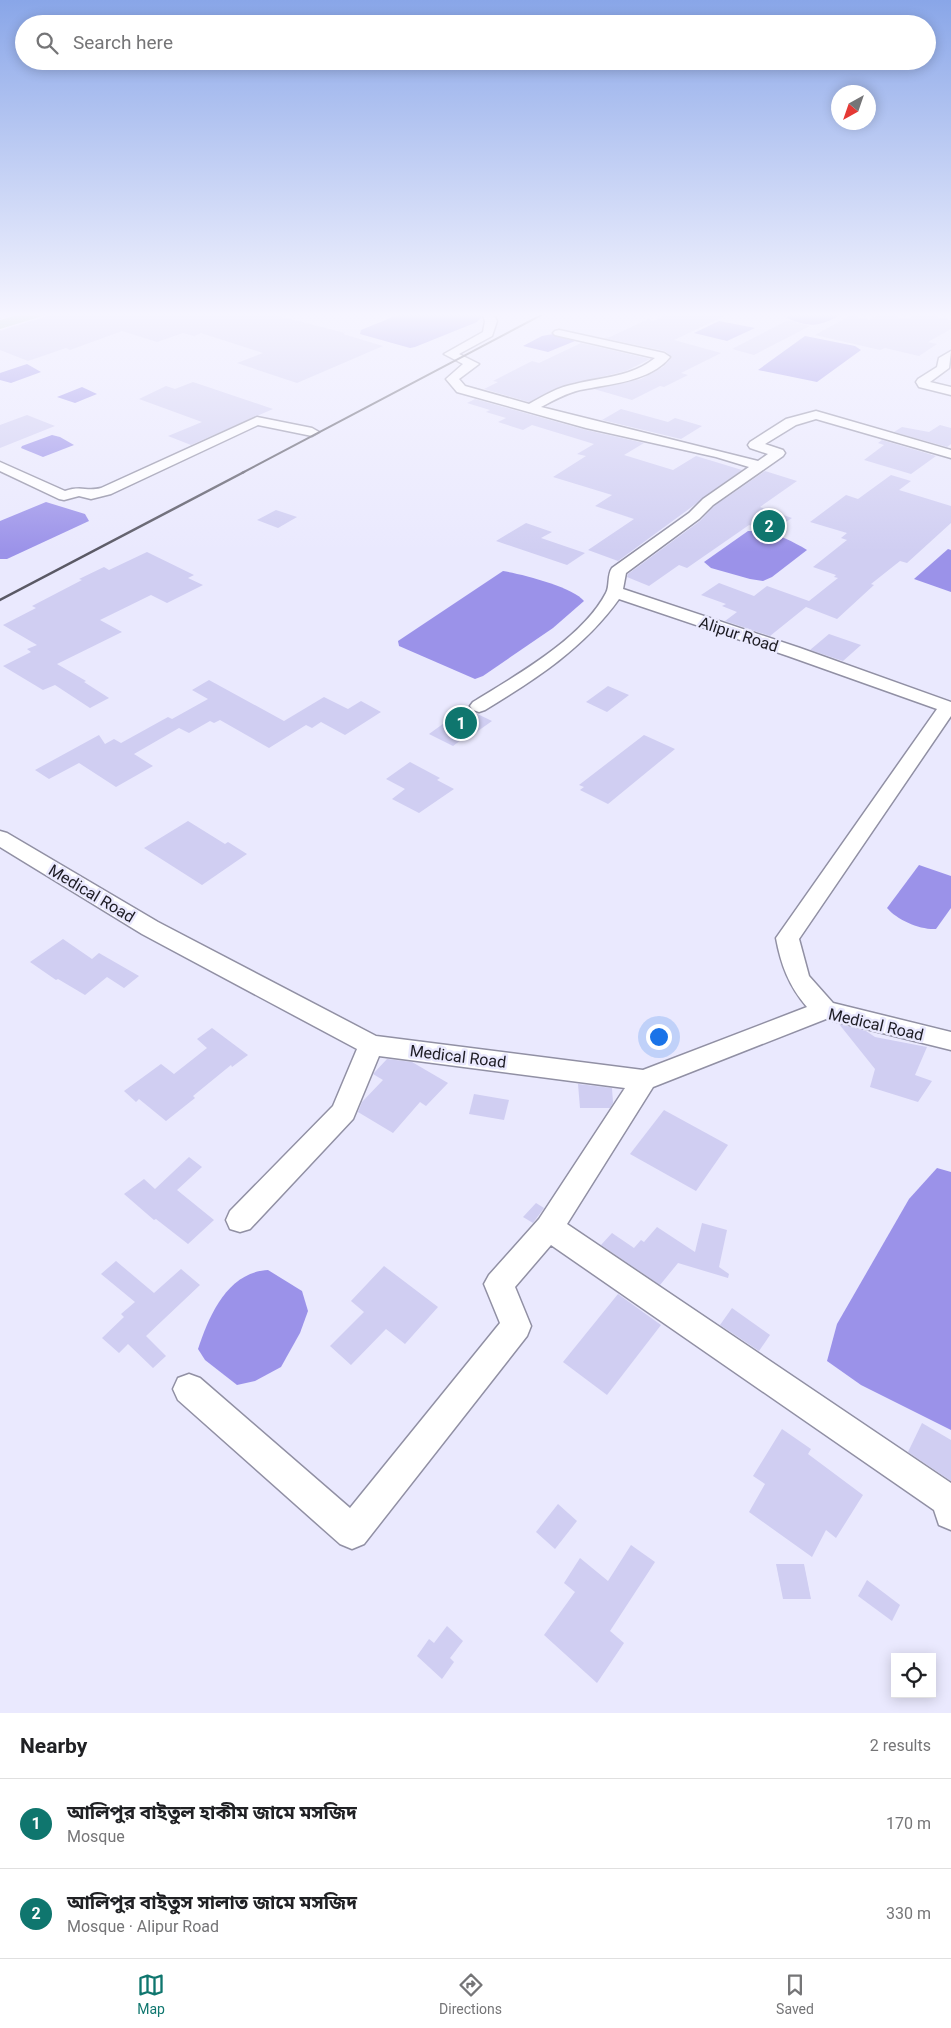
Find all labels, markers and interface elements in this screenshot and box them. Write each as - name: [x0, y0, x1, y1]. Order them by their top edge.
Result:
- search box: [15, 15, 936, 70]
- icon: search: [33, 29, 61, 57]
- text: Search here: [73, 31, 173, 54]
- north arrow: [831, 85, 876, 130]
- pin: 2: [753, 507, 785, 545]
- street label: Alipur Road: [697, 613, 781, 656]
- pin: 1: [445, 704, 477, 742]
- street label: Medical Road: [45, 860, 138, 927]
- street label: Medical Road: [826, 1004, 925, 1045]
- your location: [646, 1024, 672, 1050]
- street label: Medical Road: [409, 1041, 507, 1072]
- map controls: [891, 1653, 936, 1698]
- button: locate: [891, 1653, 936, 1698]
- text: Nearby: [20, 1734, 87, 1758]
- text: 2 results: [870, 1736, 931, 1755]
- text: আলিপুর বাইতুল হাকীম জামে মসজিদ: [67, 1801, 357, 1824]
- text: 1: [31, 1814, 41, 1833]
- text: 170 m: [886, 1814, 931, 1833]
- text: Mosque: [67, 1827, 125, 1846]
- text: আলিপুর বাইতুস সালাত জামে মসজিদ: [67, 1891, 357, 1914]
- text: 2: [31, 1904, 41, 1923]
- text: 330 m: [886, 1904, 931, 1923]
- text: Mosque · Alipur Road: [67, 1917, 219, 1936]
- tab: Map: [137, 1971, 165, 2017]
- tab: Directions: [439, 1971, 502, 2017]
- tab: Saved: [776, 1971, 814, 2017]

